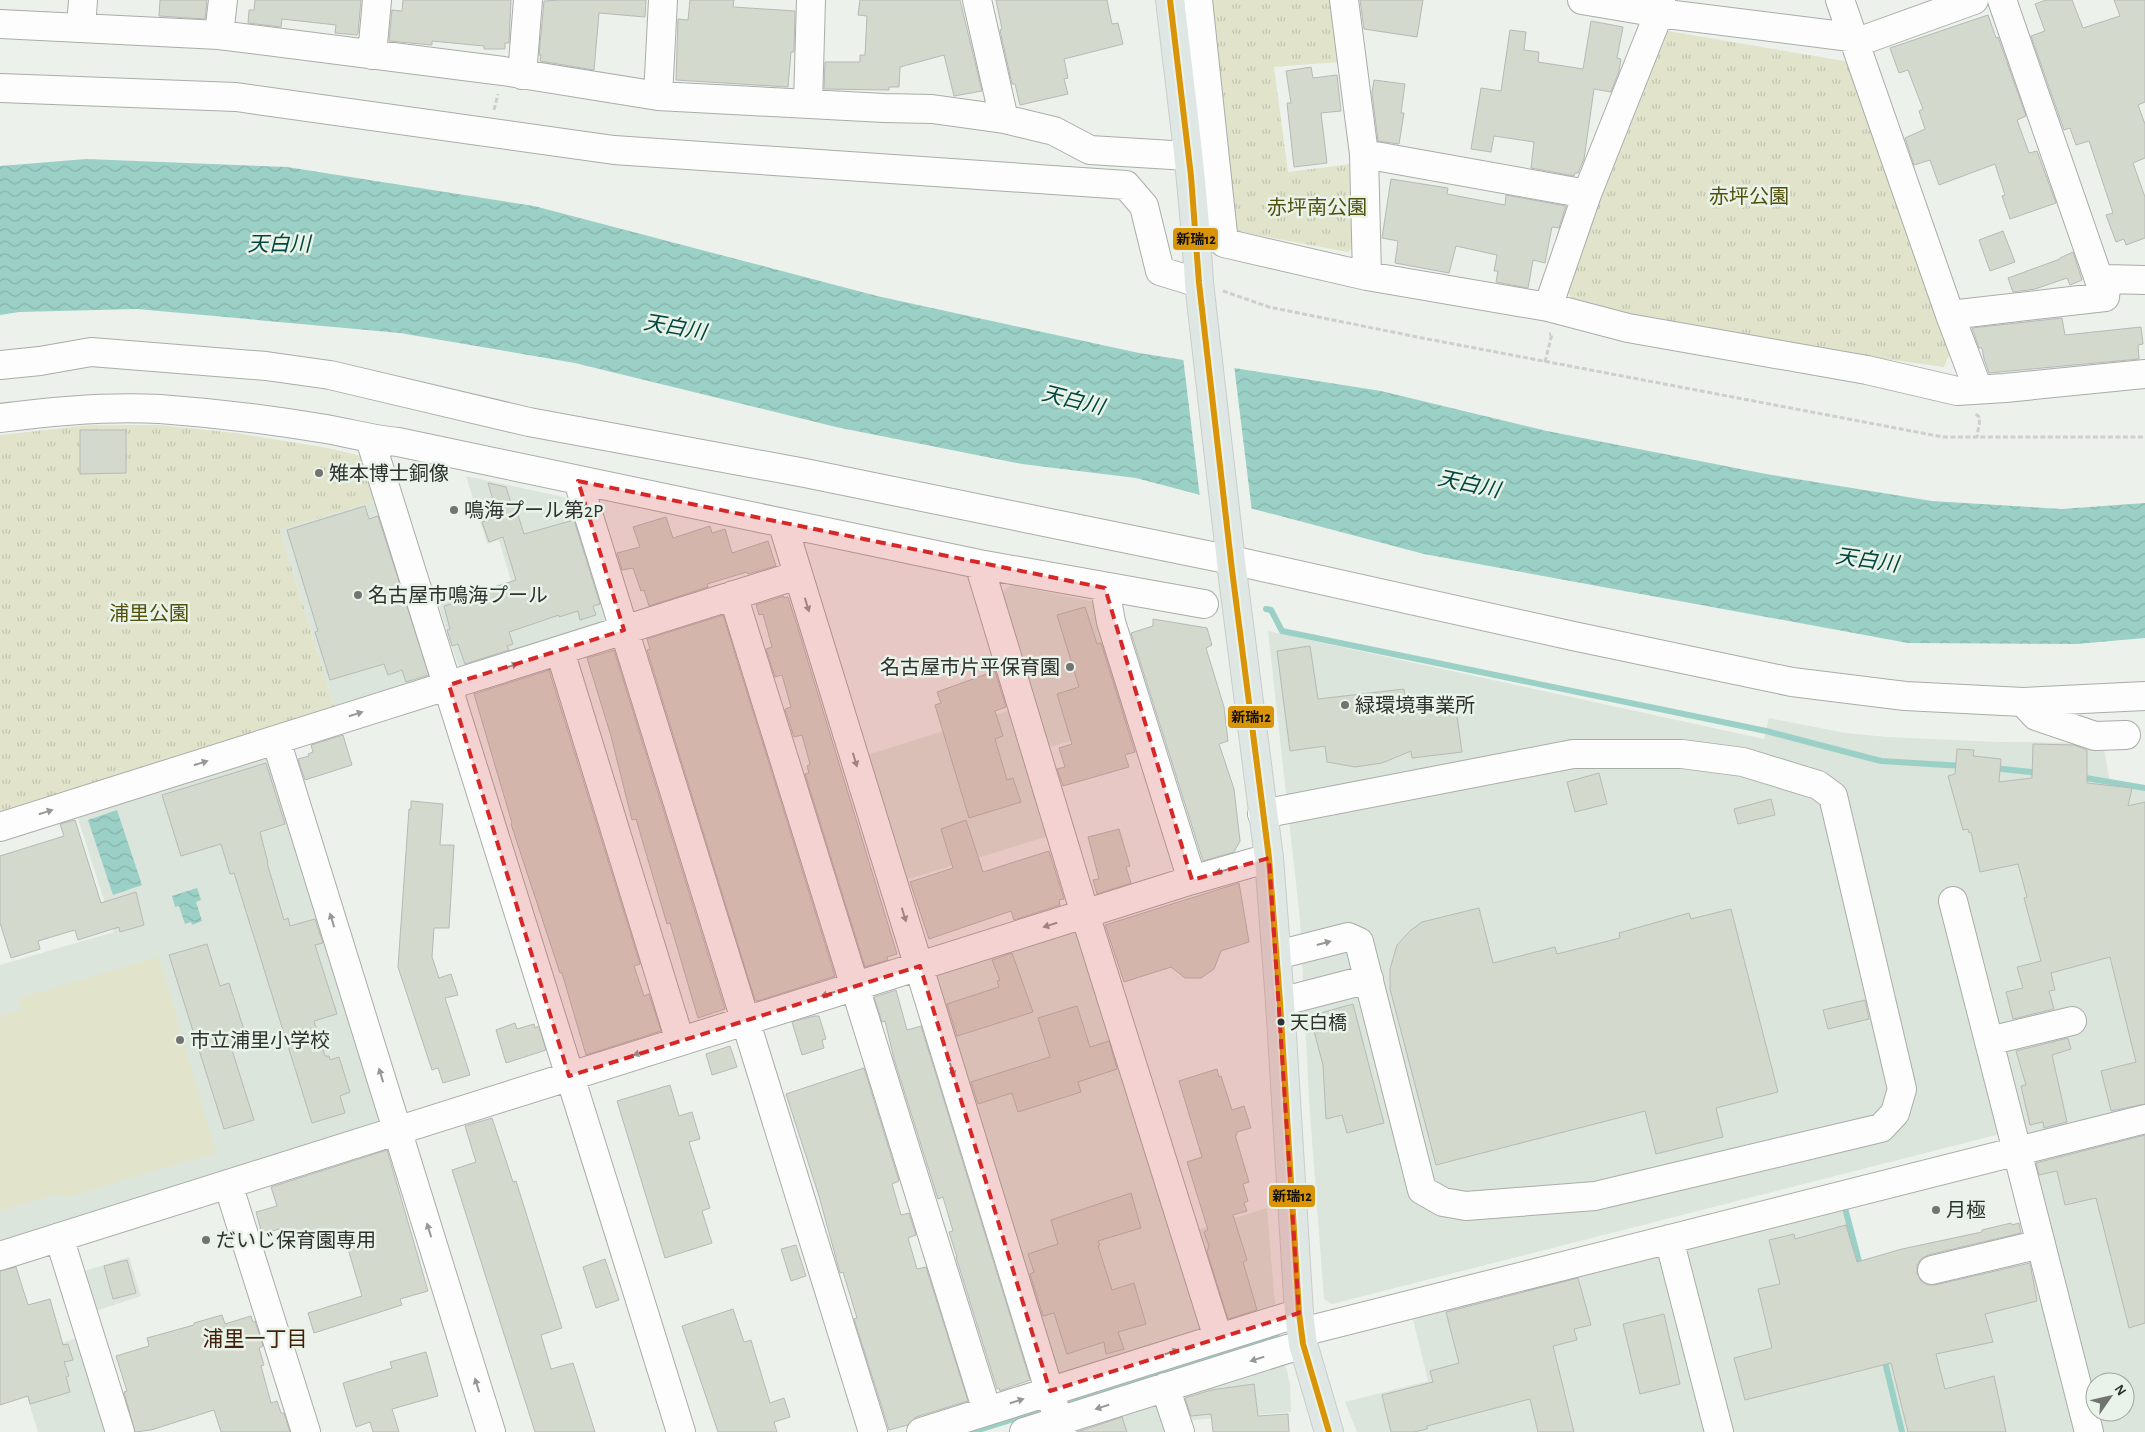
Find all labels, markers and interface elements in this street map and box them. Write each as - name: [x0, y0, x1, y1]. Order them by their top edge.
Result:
- park label: 赤坪公園: [1709, 186, 1789, 207]
- park label: 赤坪南公園: [1267, 197, 1367, 218]
- line badge: 新瑞12: [1172, 227, 1219, 251]
- text: 新瑞12: [1176, 232, 1216, 247]
- water label: 天白川: [248, 233, 312, 255]
- water label: 天白川: [642, 311, 710, 344]
- water label: 天白川: [1040, 382, 1108, 419]
- place label: 雉本博士銅像: [329, 463, 449, 484]
- marker: 雉本博士銅像: [313, 467, 325, 479]
- water label: 天白川: [1436, 467, 1504, 502]
- place label: 鳴海プール第2P: [464, 500, 604, 521]
- marker: 鳴海プール第2P: [448, 504, 460, 516]
- water label: 天白川: [1834, 545, 1902, 576]
- place label: 名古屋市鳴海プール: [368, 584, 548, 606]
- marker: 名古屋市鳴海プール: [352, 589, 364, 601]
- one-way arrow: [804, 597, 812, 612]
- park label: 浦里公園: [109, 603, 189, 624]
- place label: 名古屋市片平保育園: [880, 656, 1060, 678]
- one-way arrow: [504, 661, 519, 669]
- marker: 名古屋市片平保育園: [1064, 661, 1076, 673]
- place label: 緑環境事業所: [1355, 695, 1475, 716]
- marker: 緑環境事業所: [1339, 699, 1351, 711]
- line badge: 新瑞12: [1227, 705, 1275, 729]
- one-way arrow: [349, 710, 364, 718]
- text: 新瑞12: [1231, 710, 1271, 725]
- one-way arrow: [852, 752, 860, 767]
- one-way arrow: [194, 759, 209, 767]
- one-way arrow: [39, 808, 54, 815]
- one-way arrow: [1214, 868, 1229, 876]
- one-way arrow: [900, 908, 908, 923]
- one-way arrow: [328, 912, 336, 927]
- one-way arrow: [1043, 922, 1058, 929]
- one-way arrow: [1317, 939, 1332, 947]
- one-way arrow: [821, 991, 836, 999]
- place label: 天白橋: [1290, 1012, 1347, 1033]
- marker: 天白橋: [1276, 1017, 1286, 1027]
- place label: 市立浦里小学校: [190, 1030, 330, 1051]
- marker: 市立浦里小学校: [174, 1034, 186, 1046]
- one-way arrow: [632, 1050, 647, 1058]
- one-way arrow: [948, 1063, 956, 1078]
- one-way arrow: [376, 1067, 384, 1082]
- line badge: 新瑞12: [1268, 1184, 1316, 1208]
- text: 新瑞12: [1272, 1189, 1312, 1204]
- place label: 月極: [1946, 1200, 1986, 1221]
- marker: 月極: [1930, 1204, 1942, 1216]
- one-way arrow: [424, 1223, 432, 1238]
- place label: だいじ保育園専用: [216, 1230, 376, 1251]
- marker: だいじ保育園専用: [200, 1234, 212, 1246]
- district label: 浦里一丁目: [203, 1328, 308, 1350]
- one-way arrow: [1165, 1348, 1180, 1356]
- one-way arrow: [1249, 1355, 1264, 1363]
- north arrow: [2085, 1372, 2135, 1422]
- one-way arrow: [472, 1378, 480, 1393]
- text: N: [2111, 1382, 2128, 1398]
- one-way arrow: [1010, 1397, 1025, 1405]
- one-way arrow: [1094, 1404, 1109, 1412]

